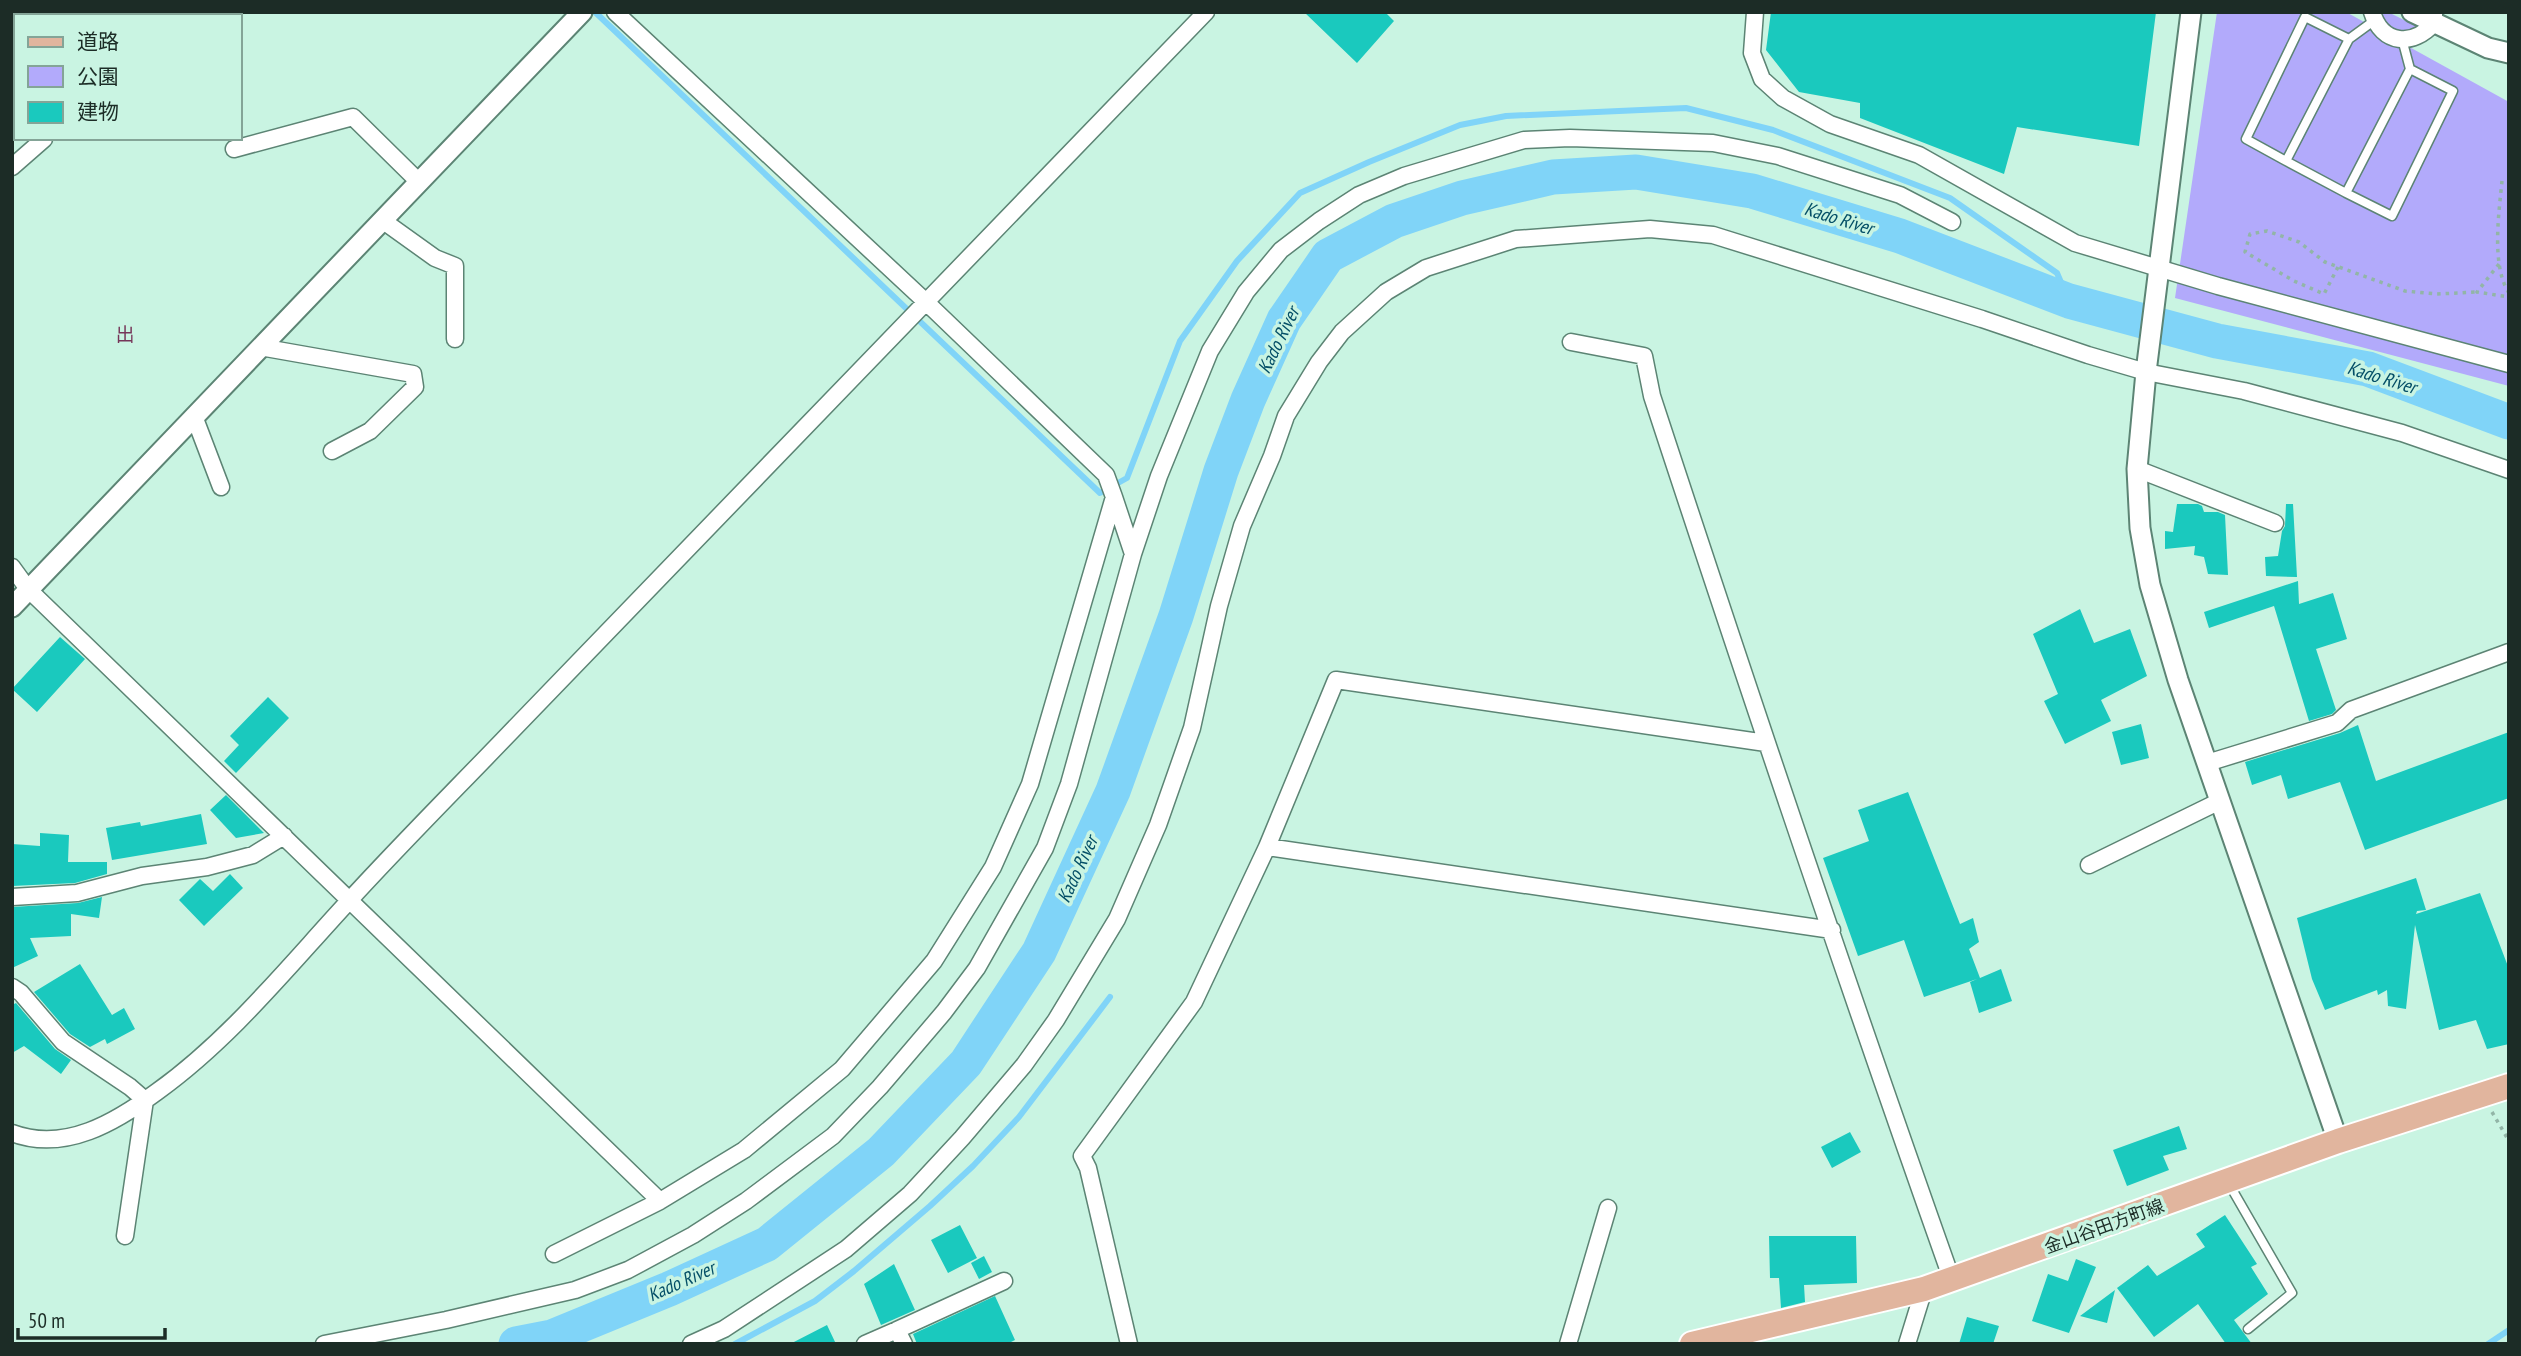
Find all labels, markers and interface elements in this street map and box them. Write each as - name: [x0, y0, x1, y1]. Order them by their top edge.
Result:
- legend: [14, 14, 242, 140]
- text: 道路: [77, 28, 119, 55]
- text: 公園: [77, 63, 119, 90]
- text: 建物: [77, 98, 119, 125]
- water label: Kado River: [1802, 196, 1879, 241]
- water label: Kado River: [1252, 300, 1306, 377]
- district label: 出: [115, 322, 135, 346]
- water label: Kado River: [2345, 355, 2422, 400]
- water label: Kado River: [1051, 829, 1104, 906]
- street label: 金山谷田方町線: [2041, 1194, 2167, 1258]
- water label: Kado River: [644, 1255, 721, 1306]
- scale bar: [18, 1296, 164, 1340]
- text: 50 m: [28, 1307, 65, 1334]

